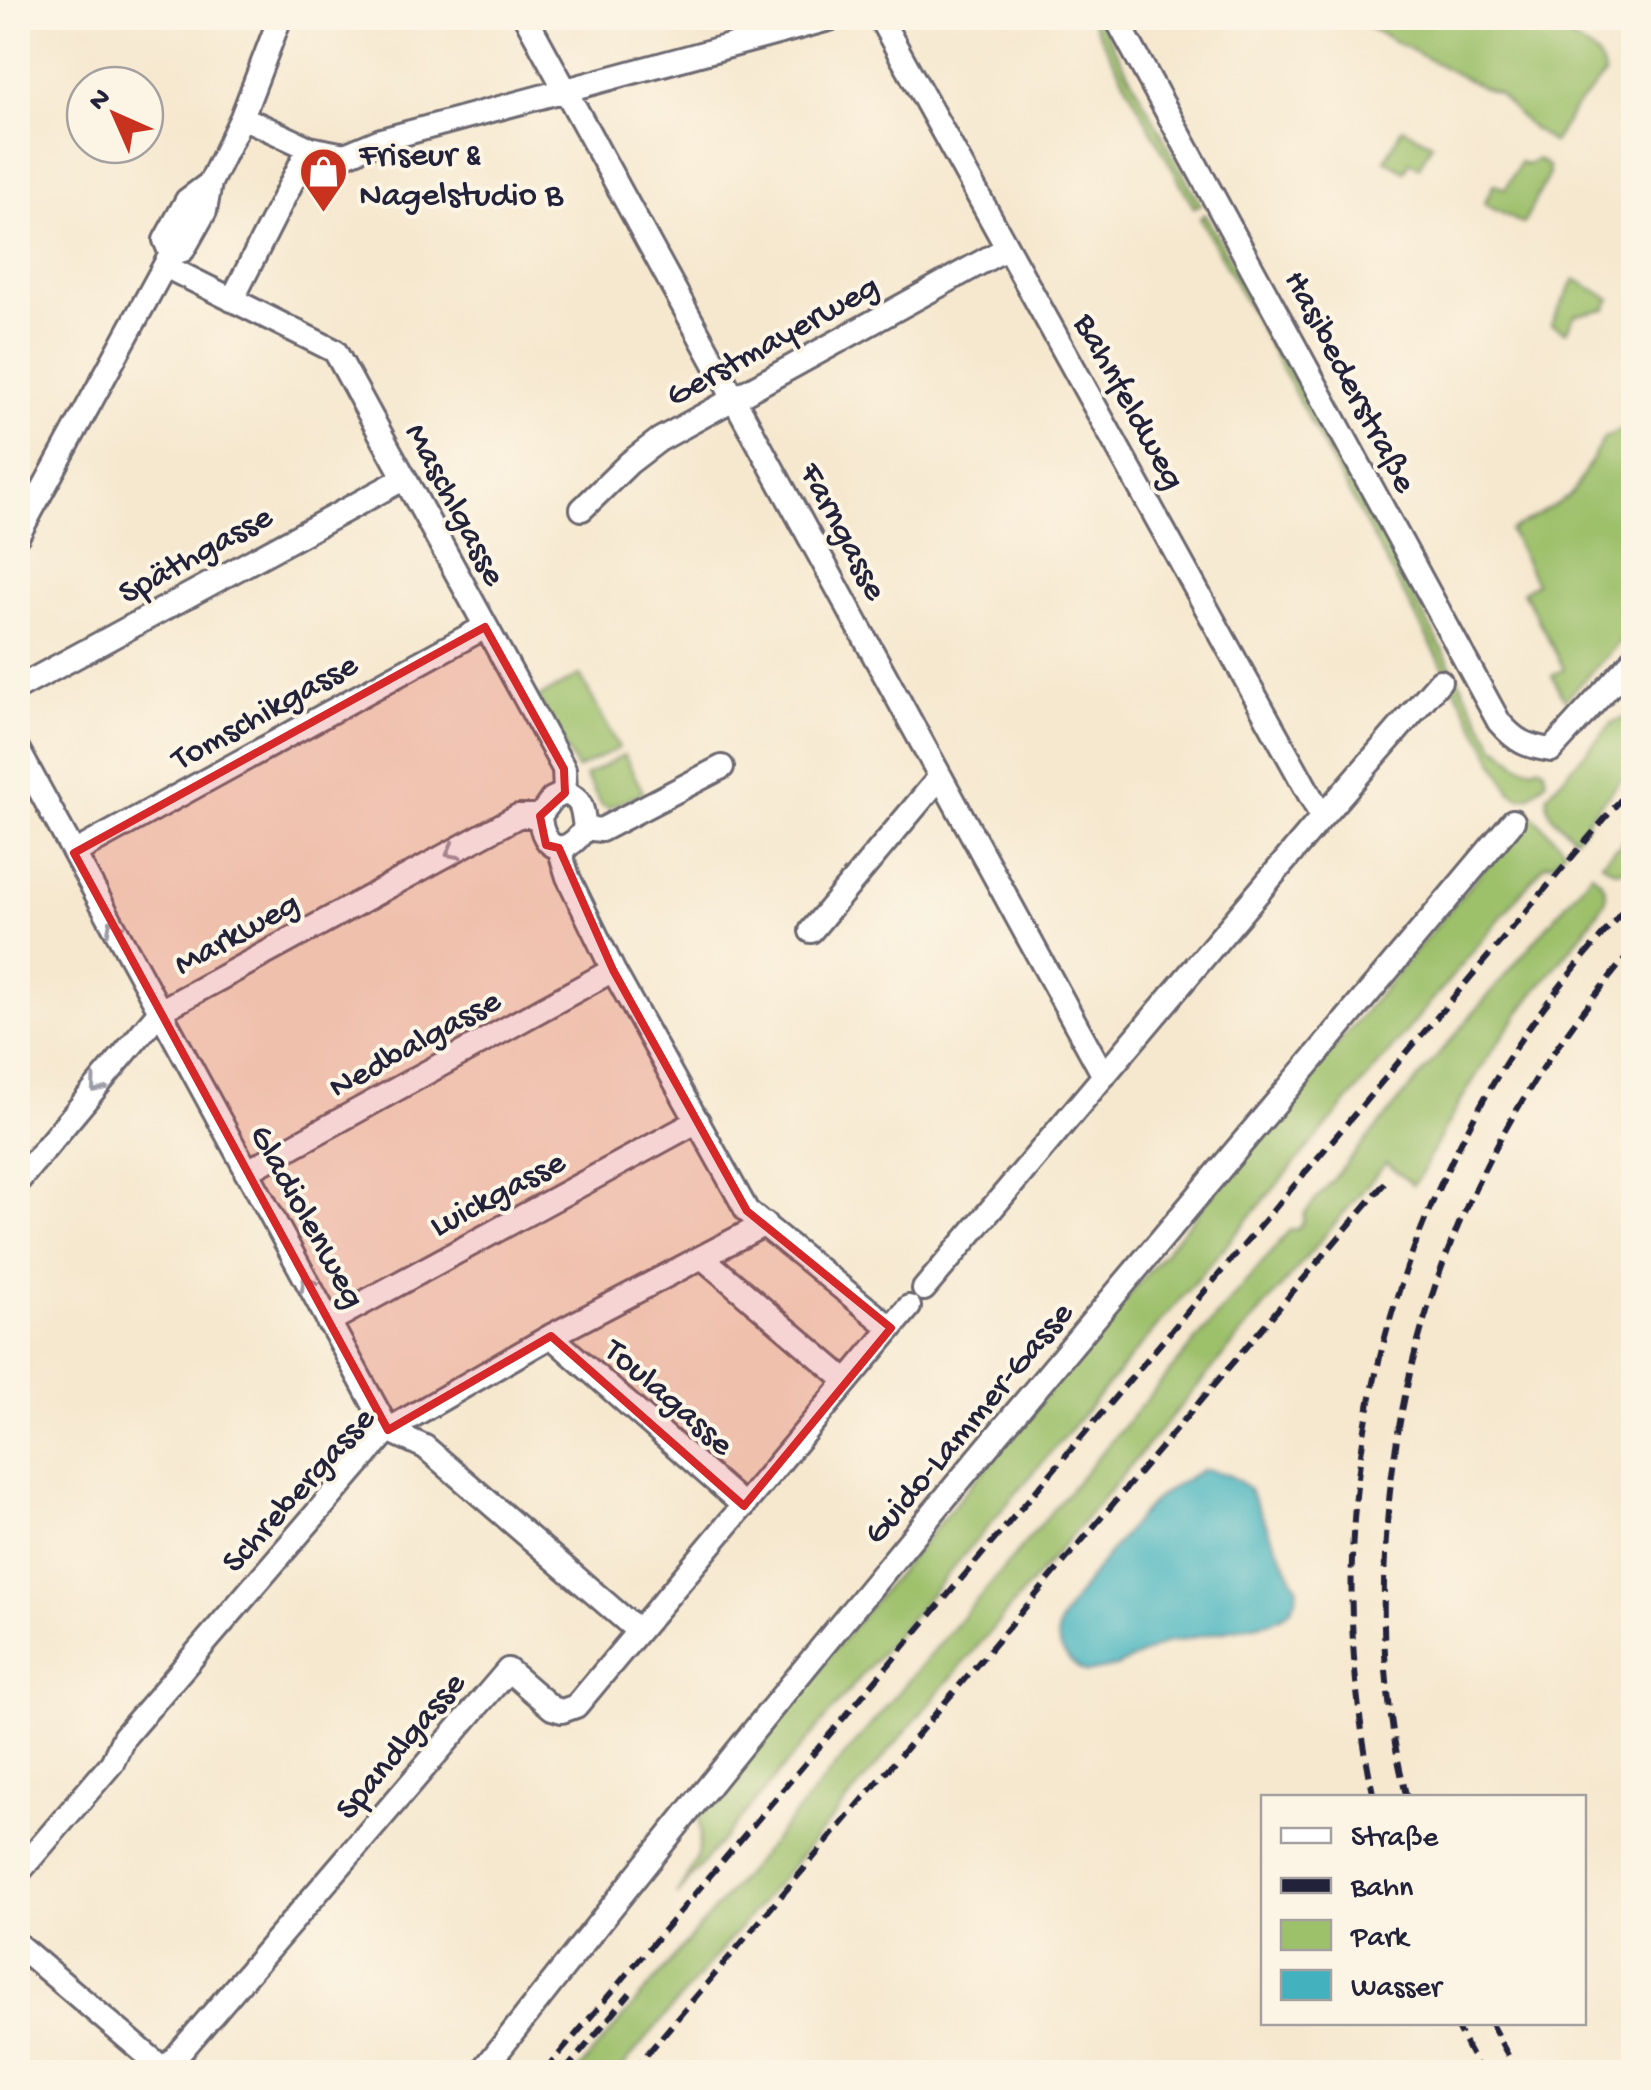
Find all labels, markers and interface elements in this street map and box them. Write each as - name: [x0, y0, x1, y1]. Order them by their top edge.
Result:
- north arrow: [65, 65, 165, 165]
- text: N: [82, 82, 119, 119]
- place label: Friseur & Nagelstudio B: [358, 137, 564, 218]
- shop icon: Friseur & Nagelstudio B: [298, 146, 350, 214]
- street label: Hasibederstraße: [1272, 264, 1424, 502]
- street label: Gerstmayerweg: [660, 267, 887, 418]
- street label: Bahnfeldweg: [1062, 307, 1192, 498]
- street label: Maschlgasse: [393, 417, 514, 595]
- street label: Farngasse: [787, 456, 895, 609]
- street label: Späthgasse: [113, 497, 281, 616]
- street label: Tomschikgasse: [164, 645, 367, 783]
- one-way arrow: [445, 840, 463, 860]
- street label: Markweg: [168, 885, 307, 987]
- one-way arrow: [106, 918, 125, 936]
- street label: Nedbalgasse: [323, 981, 510, 1110]
- one-way arrow: [91, 1074, 109, 1092]
- street label: Gladiolenweg: [238, 1119, 372, 1316]
- street label: Luickgasse: [424, 1143, 574, 1249]
- one-way arrow: [299, 1276, 319, 1294]
- street label: Guido-Lammer-Gasse: [857, 1294, 1084, 1554]
- street label: Toulagasse: [593, 1330, 741, 1467]
- street label: Schrebergasse: [215, 1399, 386, 1583]
- street label: Spandlgasse: [328, 1664, 477, 1830]
- legend: [1261, 1795, 1586, 2025]
- text: Straße: [1351, 1822, 1439, 1857]
- text: Bahn: [1350, 1872, 1413, 1907]
- text: Park: [1350, 1922, 1411, 1957]
- text: Wasser: [1351, 1972, 1444, 2007]

